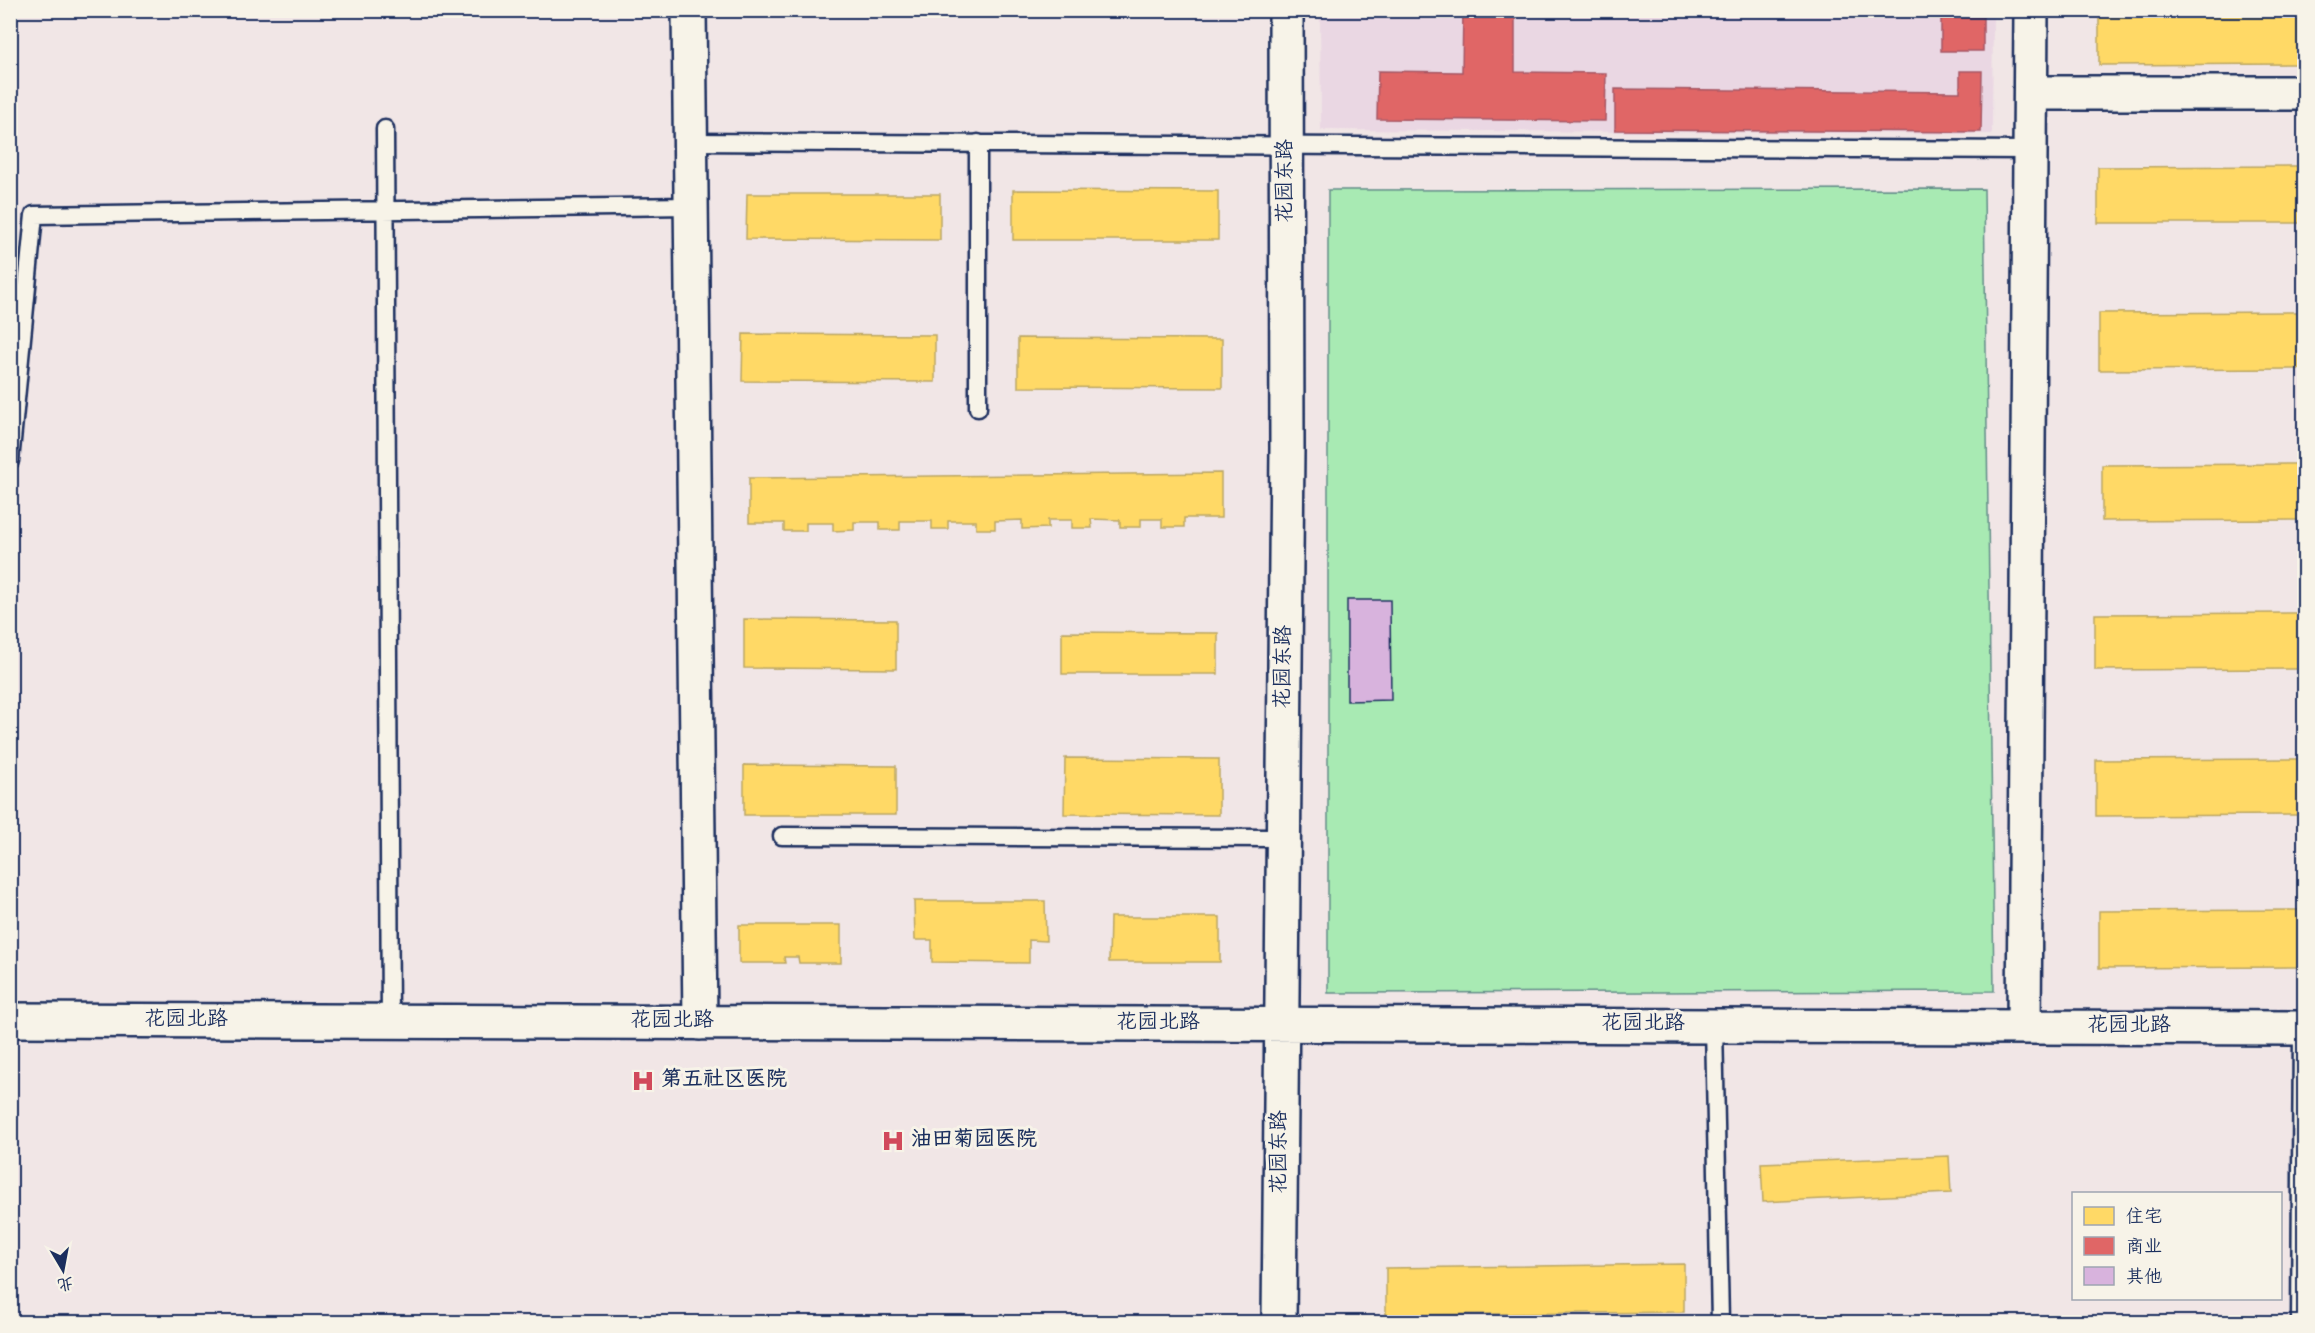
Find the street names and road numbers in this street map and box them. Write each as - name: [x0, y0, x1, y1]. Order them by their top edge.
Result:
- street label: 花园东路: [1272, 139, 1302, 223]
- street label: 花园东路: [1269, 625, 1301, 709]
- street label: 花园北路: [144, 1006, 228, 1036]
- street label: 花园北路: [630, 1007, 714, 1037]
- street label: 花园北路: [1116, 1009, 1200, 1039]
- street label: 花园北路: [1601, 1010, 1685, 1040]
- street label: 花园北路: [2087, 1012, 2171, 1042]
- street label: 花园东路: [1266, 1110, 1296, 1194]

